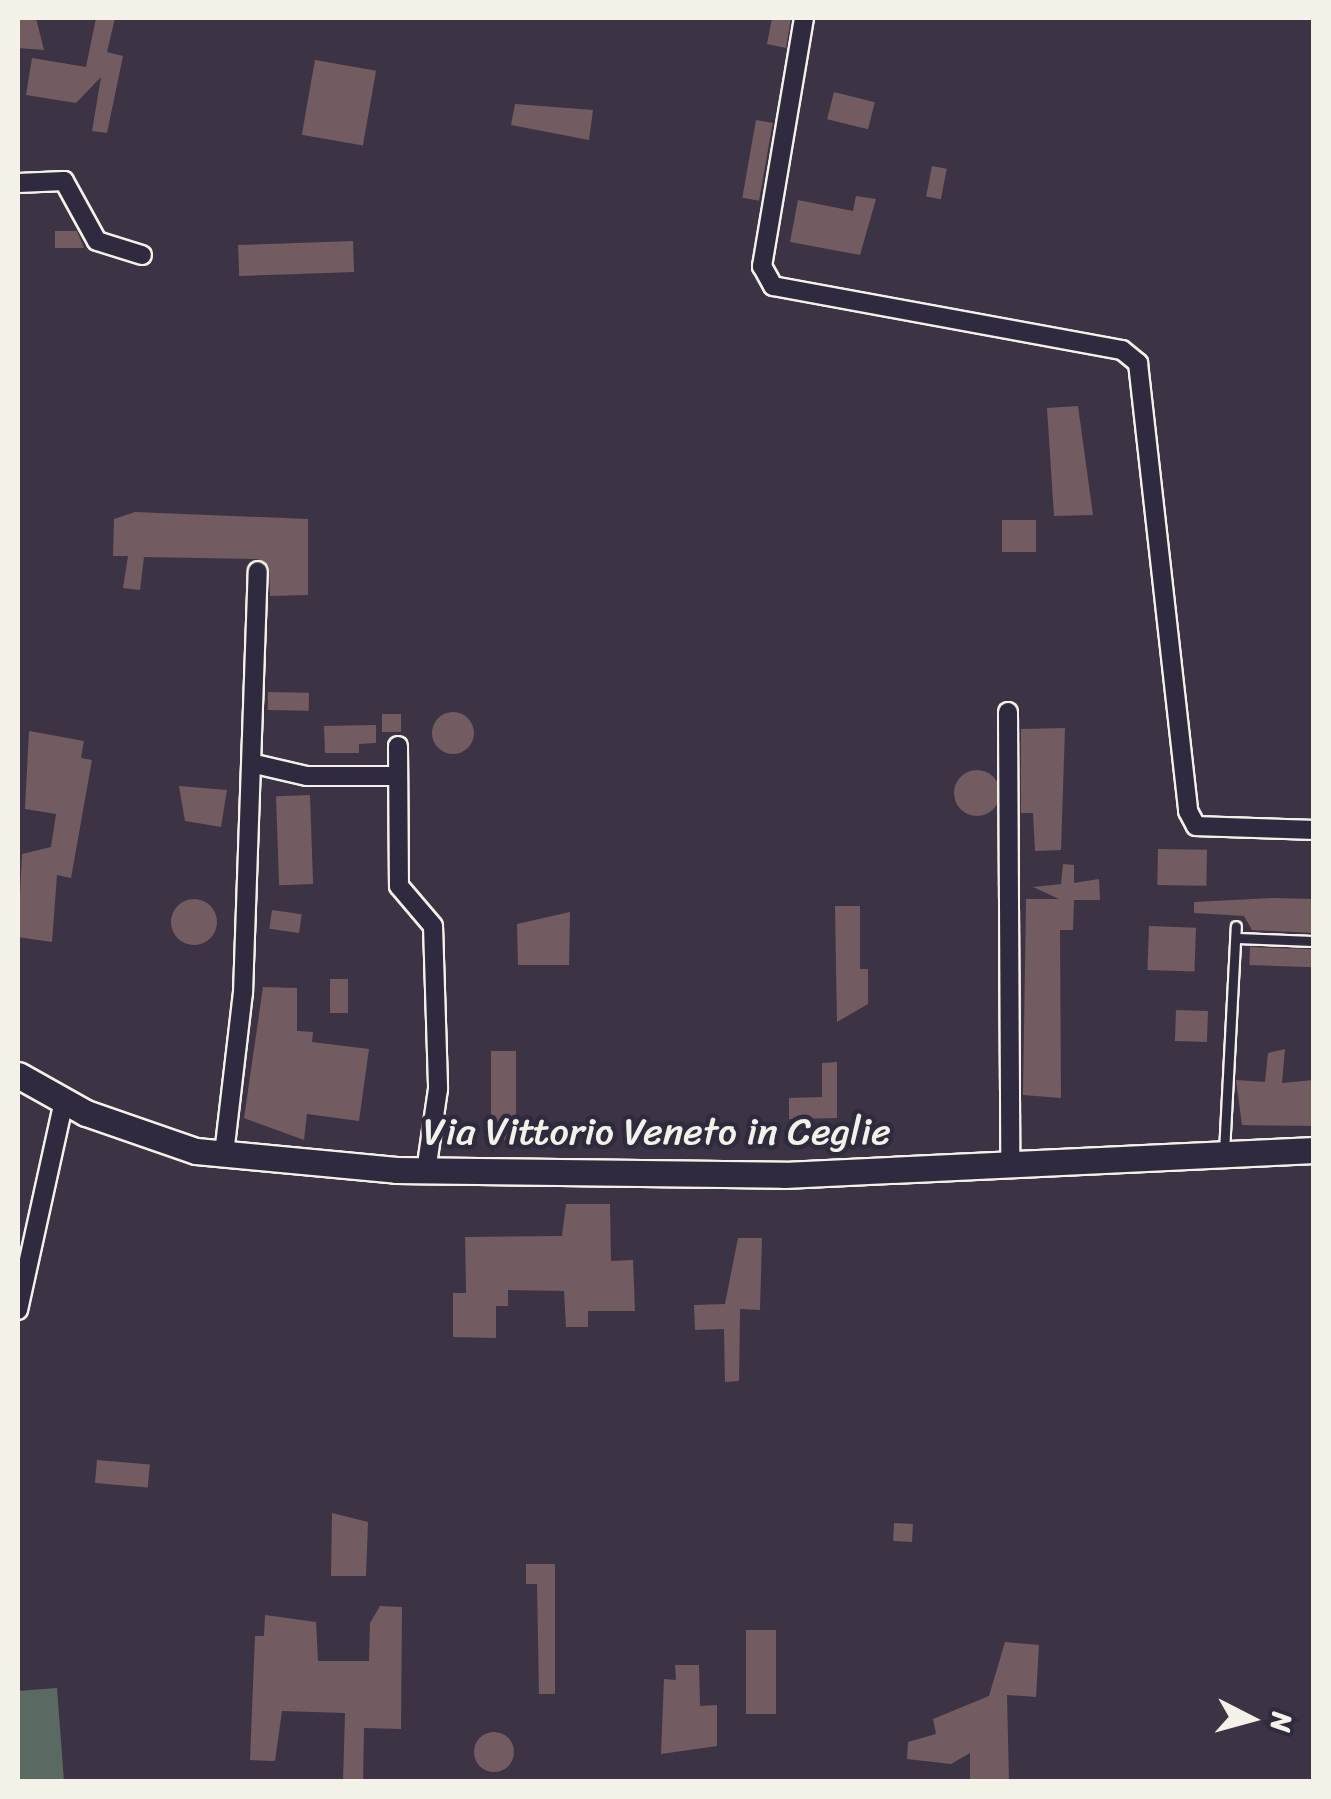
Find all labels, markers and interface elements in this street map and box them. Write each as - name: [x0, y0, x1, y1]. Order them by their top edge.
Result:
- street label: Via Vittorio Veneto in Ceglie: [423, 1109, 891, 1155]
- north arrow: [1201, 1669, 1301, 1769]
- text: N: [1256, 1710, 1307, 1734]

